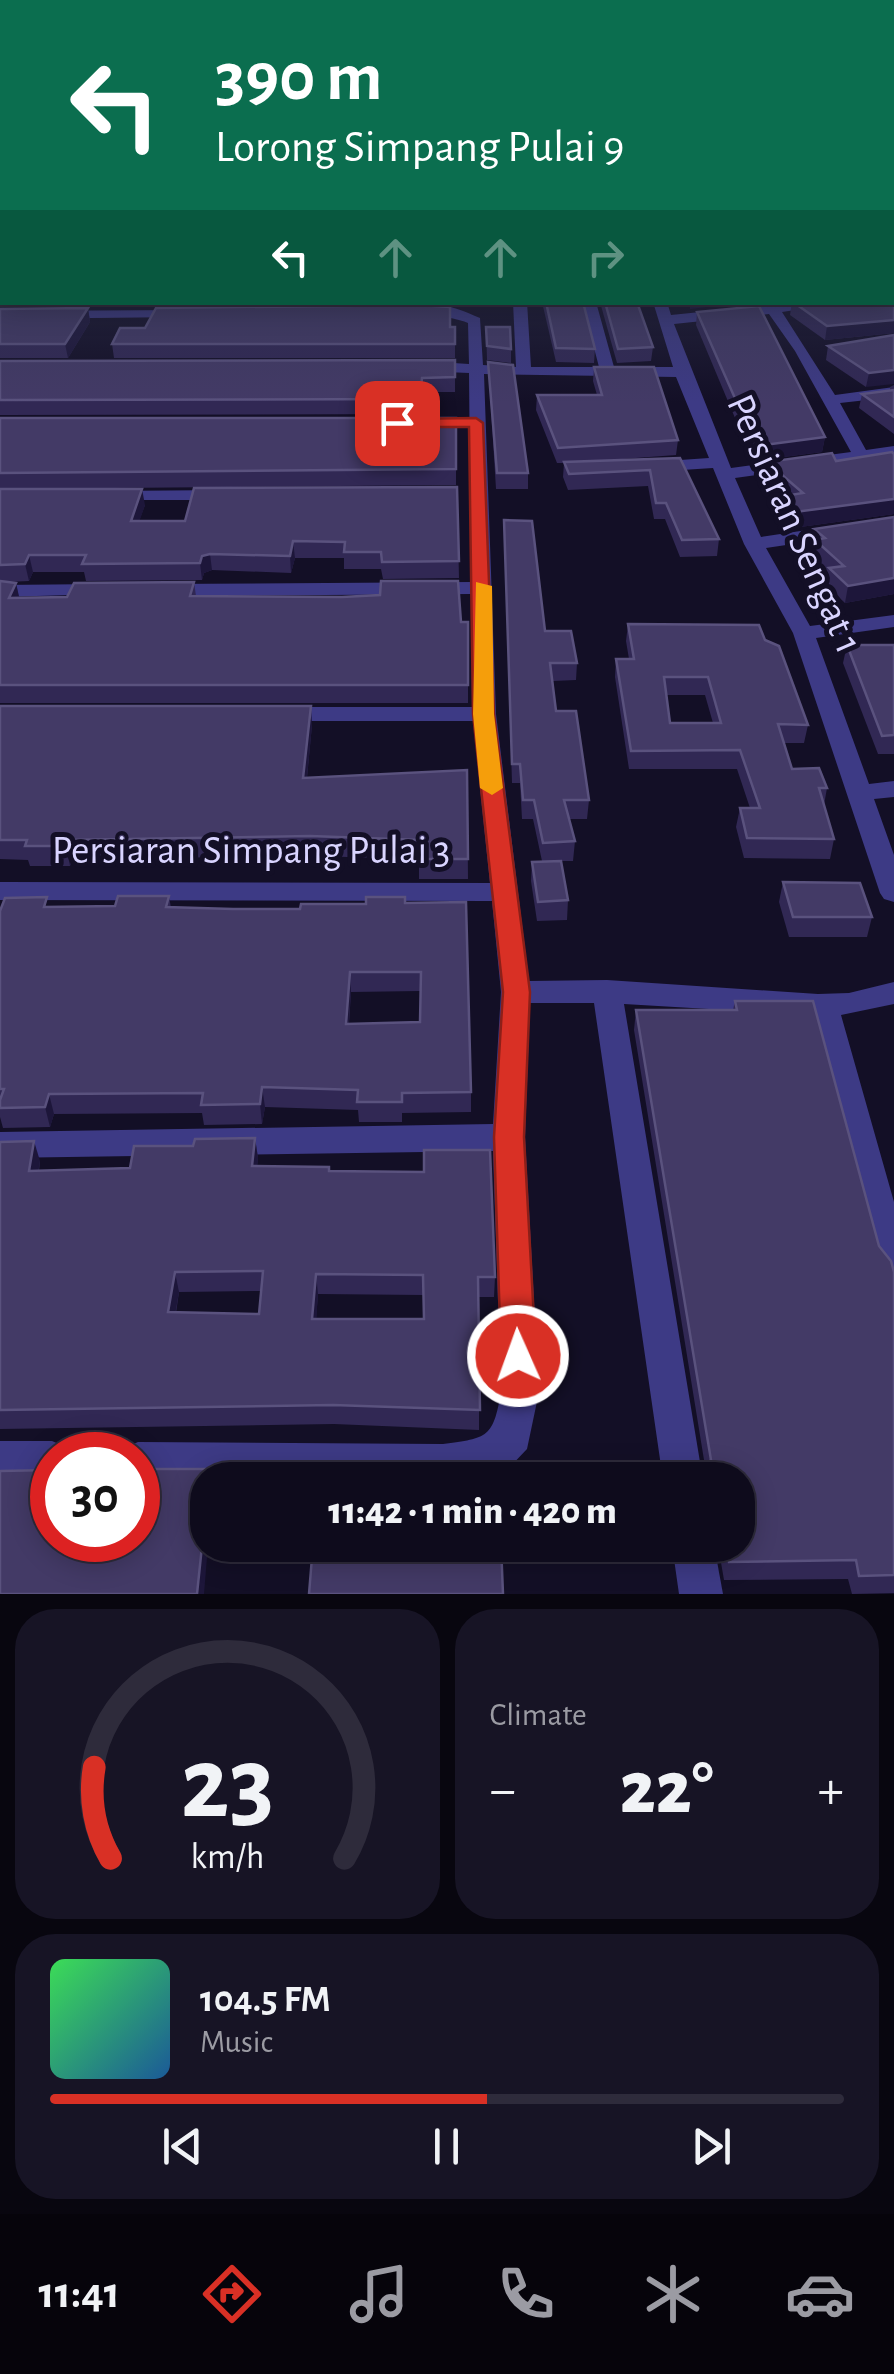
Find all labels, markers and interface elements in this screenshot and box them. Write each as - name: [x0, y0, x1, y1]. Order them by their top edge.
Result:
- icon: left: [50, 40, 180, 170]
- text: 390 m: [215, 43, 383, 113]
- text: Lorong Simpang Pulai 9: [215, 125, 624, 170]
- icon: left: [263, 230, 318, 285]
- icon: ahead: [368, 230, 423, 285]
- icon: ahead: [473, 230, 528, 285]
- icon: right: [578, 230, 633, 285]
- pin: [355, 381, 440, 466]
- street label: Persiaran Sengat 1: [719, 389, 869, 659]
- icon: arrive: [370, 396, 425, 451]
- street label: Persiaran Simpang Pulai 3: [52, 831, 450, 871]
- position arrow: [466, 1304, 570, 1408]
- speed limit sign: 30: [30, 1432, 160, 1562]
- text: 11:42 · 1 min · 420 m: [328, 1493, 617, 1531]
- text: Climate: [490, 1699, 587, 1731]
- text: 23: [180, 1733, 274, 1837]
- text: 22°: [620, 1752, 714, 1827]
- text: −: [490, 1763, 516, 1818]
- text: +: [818, 1763, 844, 1818]
- text: km/h: [190, 1839, 264, 1875]
- text: 104.5 FM: [200, 1981, 331, 2019]
- text: Music: [200, 2026, 273, 2058]
- icon: previous: [155, 2119, 210, 2174]
- icon: pause: [419, 2119, 474, 2174]
- icon: next: [684, 2119, 739, 2174]
- icon: directions: [197, 2259, 267, 2329]
- icon: music: [344, 2259, 414, 2329]
- icon: phone: [491, 2259, 561, 2329]
- icon: climate: [638, 2259, 708, 2329]
- icon: car: [785, 2259, 855, 2329]
- text: 11:41: [39, 2271, 120, 2316]

